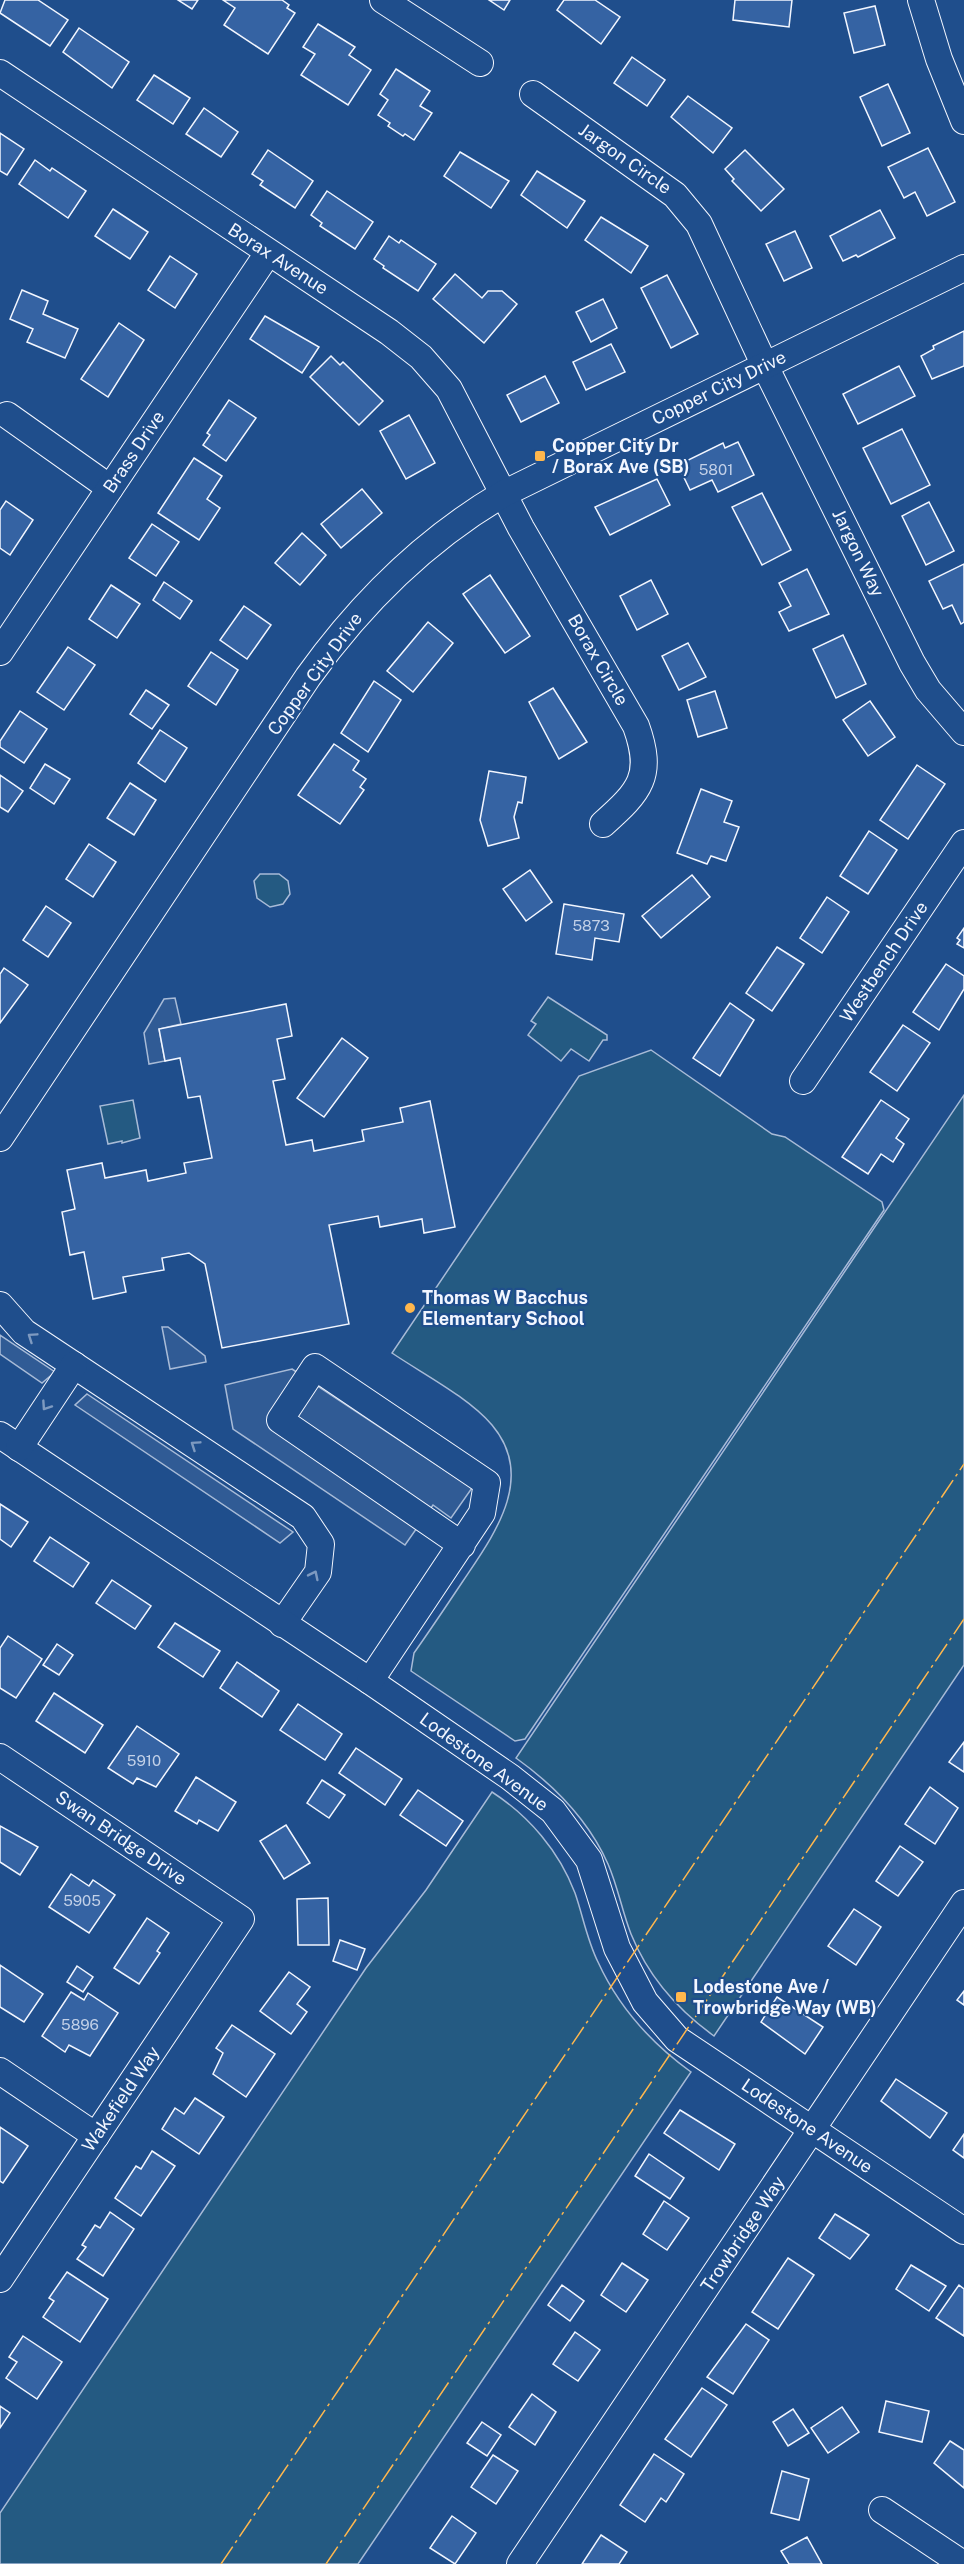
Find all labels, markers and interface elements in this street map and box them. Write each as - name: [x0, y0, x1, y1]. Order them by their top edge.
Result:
- street label: Jargon Circle: [575, 119, 676, 198]
- street label: Borax Avenue: [224, 218, 332, 299]
- street label: Copper City Drive: [648, 346, 789, 429]
- street label: Brass Drive: [99, 407, 169, 497]
- place label: Copper City Dr / Borax Ave (SB): [552, 435, 690, 477]
- marker: Copper City Dr / Borax Ave (SB): [533, 449, 547, 463]
- house number: 5801: [699, 461, 733, 478]
- street label: Jargon Way: [828, 506, 889, 600]
- street label: Copper City Drive: [263, 608, 366, 739]
- street label: Borax Circle: [564, 610, 633, 709]
- street label: Westbench Drive: [835, 897, 932, 1026]
- house number: 5873: [572, 917, 610, 934]
- place label: Thomas W Bacchus Elementary School: [422, 1287, 588, 1329]
- marker: Thomas W Bacchus Elementary School: [403, 1301, 417, 1315]
- one-way arrow: [28, 1333, 39, 1344]
- one-way arrow: [42, 1400, 53, 1411]
- one-way arrow: [190, 1441, 201, 1452]
- one-way arrow: [306, 1570, 318, 1581]
- street label: Lodestone Avenue: [416, 1708, 553, 1815]
- house number: 5910: [127, 1752, 161, 1769]
- street label: Swan Bridge Drive: [52, 1786, 191, 1889]
- house number: 5905: [63, 1892, 101, 1909]
- place label: Lodestone Ave / Trowbridge Way (WB): [693, 1976, 877, 2018]
- marker: Lodestone Ave / Trowbridge Way (WB): [674, 1990, 688, 2004]
- house number: 5896: [61, 2016, 99, 2033]
- street label: Wakefield Way: [78, 2042, 164, 2156]
- street label: Lodestone Avenue: [738, 2074, 877, 2177]
- street label: Trowbridge Way: [696, 2172, 789, 2295]

